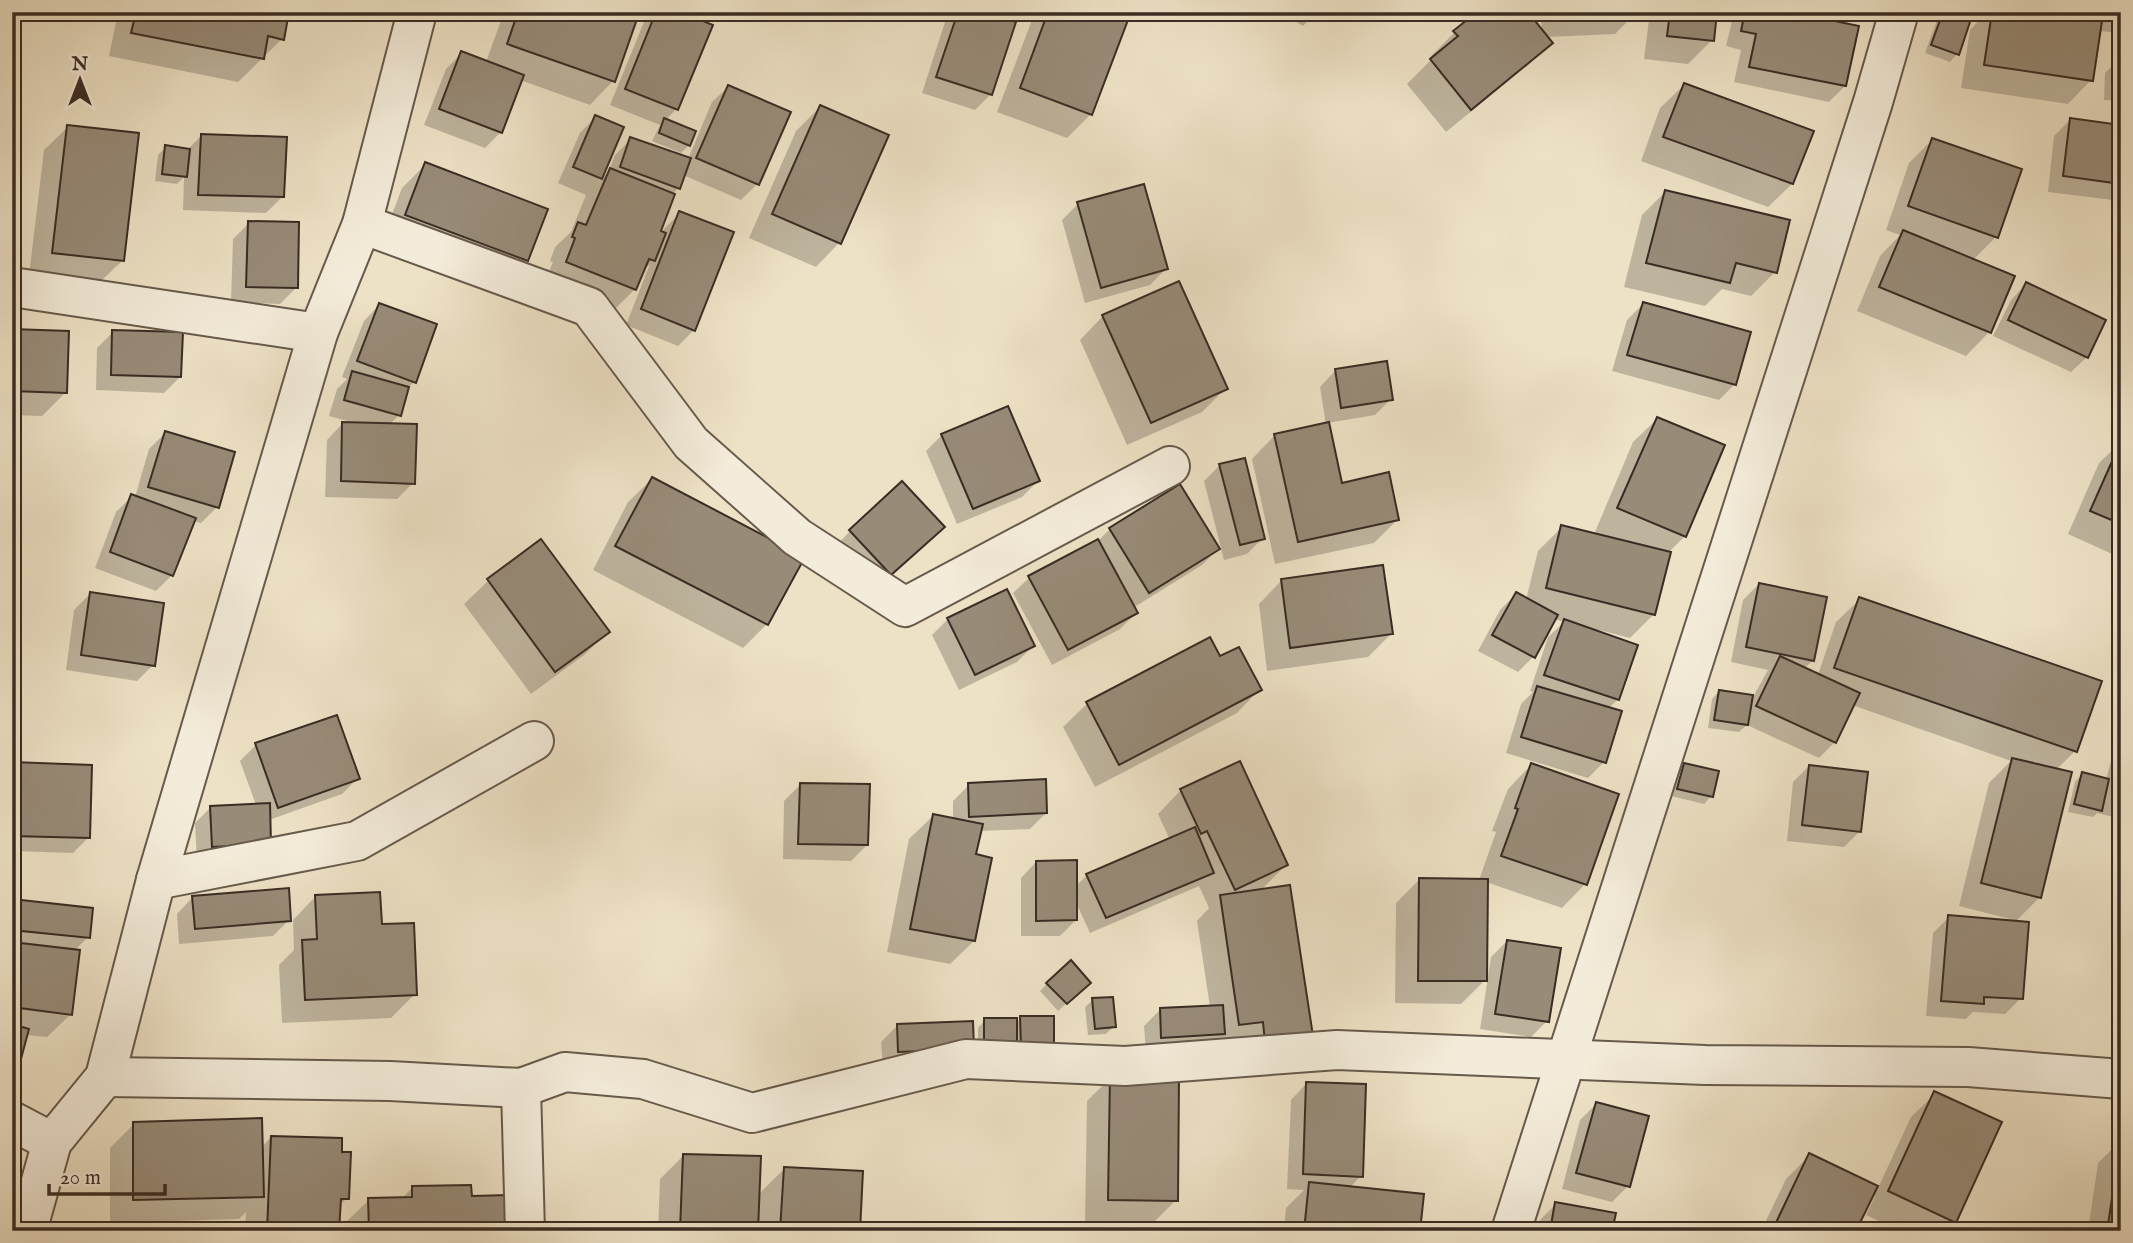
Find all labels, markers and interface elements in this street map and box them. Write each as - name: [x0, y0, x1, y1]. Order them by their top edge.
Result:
- north arrow: [46, 46, 116, 116]
- text: N: [71, 53, 89, 77]
- scale bar: [49, 1152, 164, 1196]
- text: 20 m: [60, 1165, 101, 1192]

